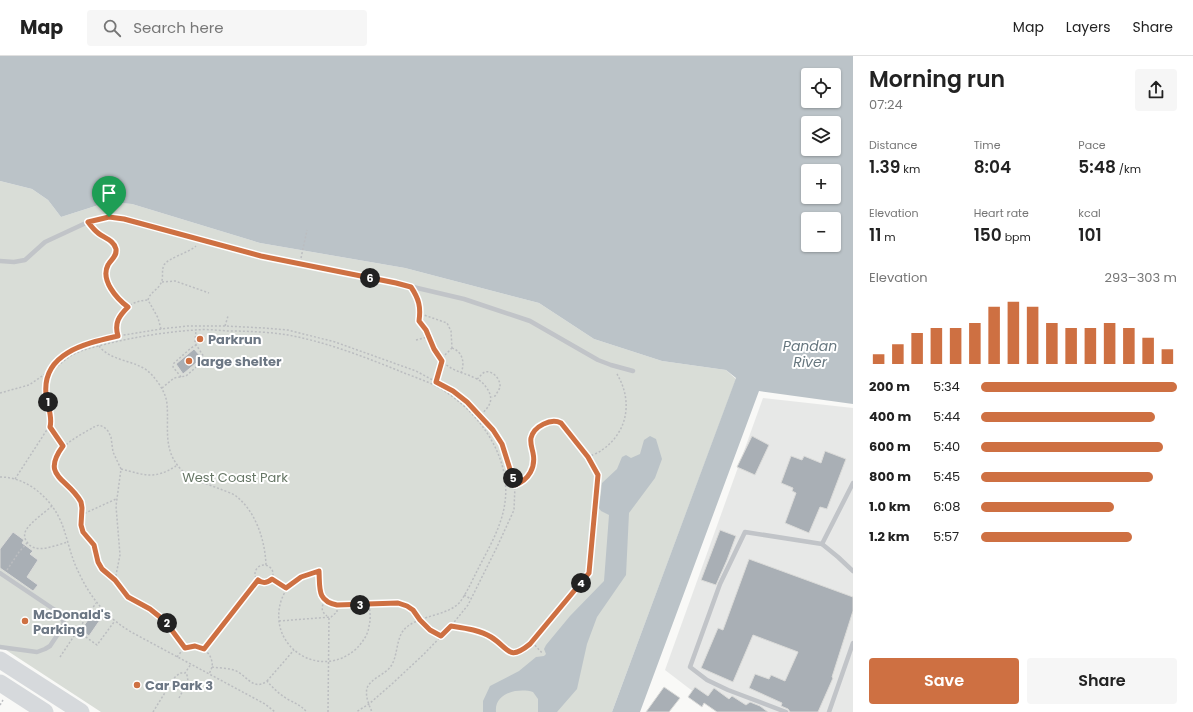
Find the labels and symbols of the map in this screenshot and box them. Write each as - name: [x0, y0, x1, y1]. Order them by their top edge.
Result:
- pin: [92, 176, 126, 217]
- pin: 6: [360, 268, 380, 288]
- place label: Parkrun: [208, 330, 262, 349]
- marker: Parkrun: [195, 334, 205, 344]
- water label: Pandan River: [783, 336, 837, 372]
- place label: large shelter: [197, 352, 282, 371]
- marker: large shelter: [184, 356, 194, 366]
- pin: 1: [38, 392, 58, 412]
- park label: West Coast Park: [182, 468, 288, 487]
- pin: 5: [503, 468, 523, 488]
- pin: 4: [571, 573, 591, 593]
- pin: 3: [350, 595, 370, 615]
- place label: McDonald's Parking: [33, 605, 111, 639]
- pin: 2: [157, 613, 177, 633]
- marker: McDonald's Parking: [20, 616, 30, 626]
- place label: Car Park 3: [145, 676, 213, 695]
- marker: Car Park 3: [132, 680, 142, 690]

